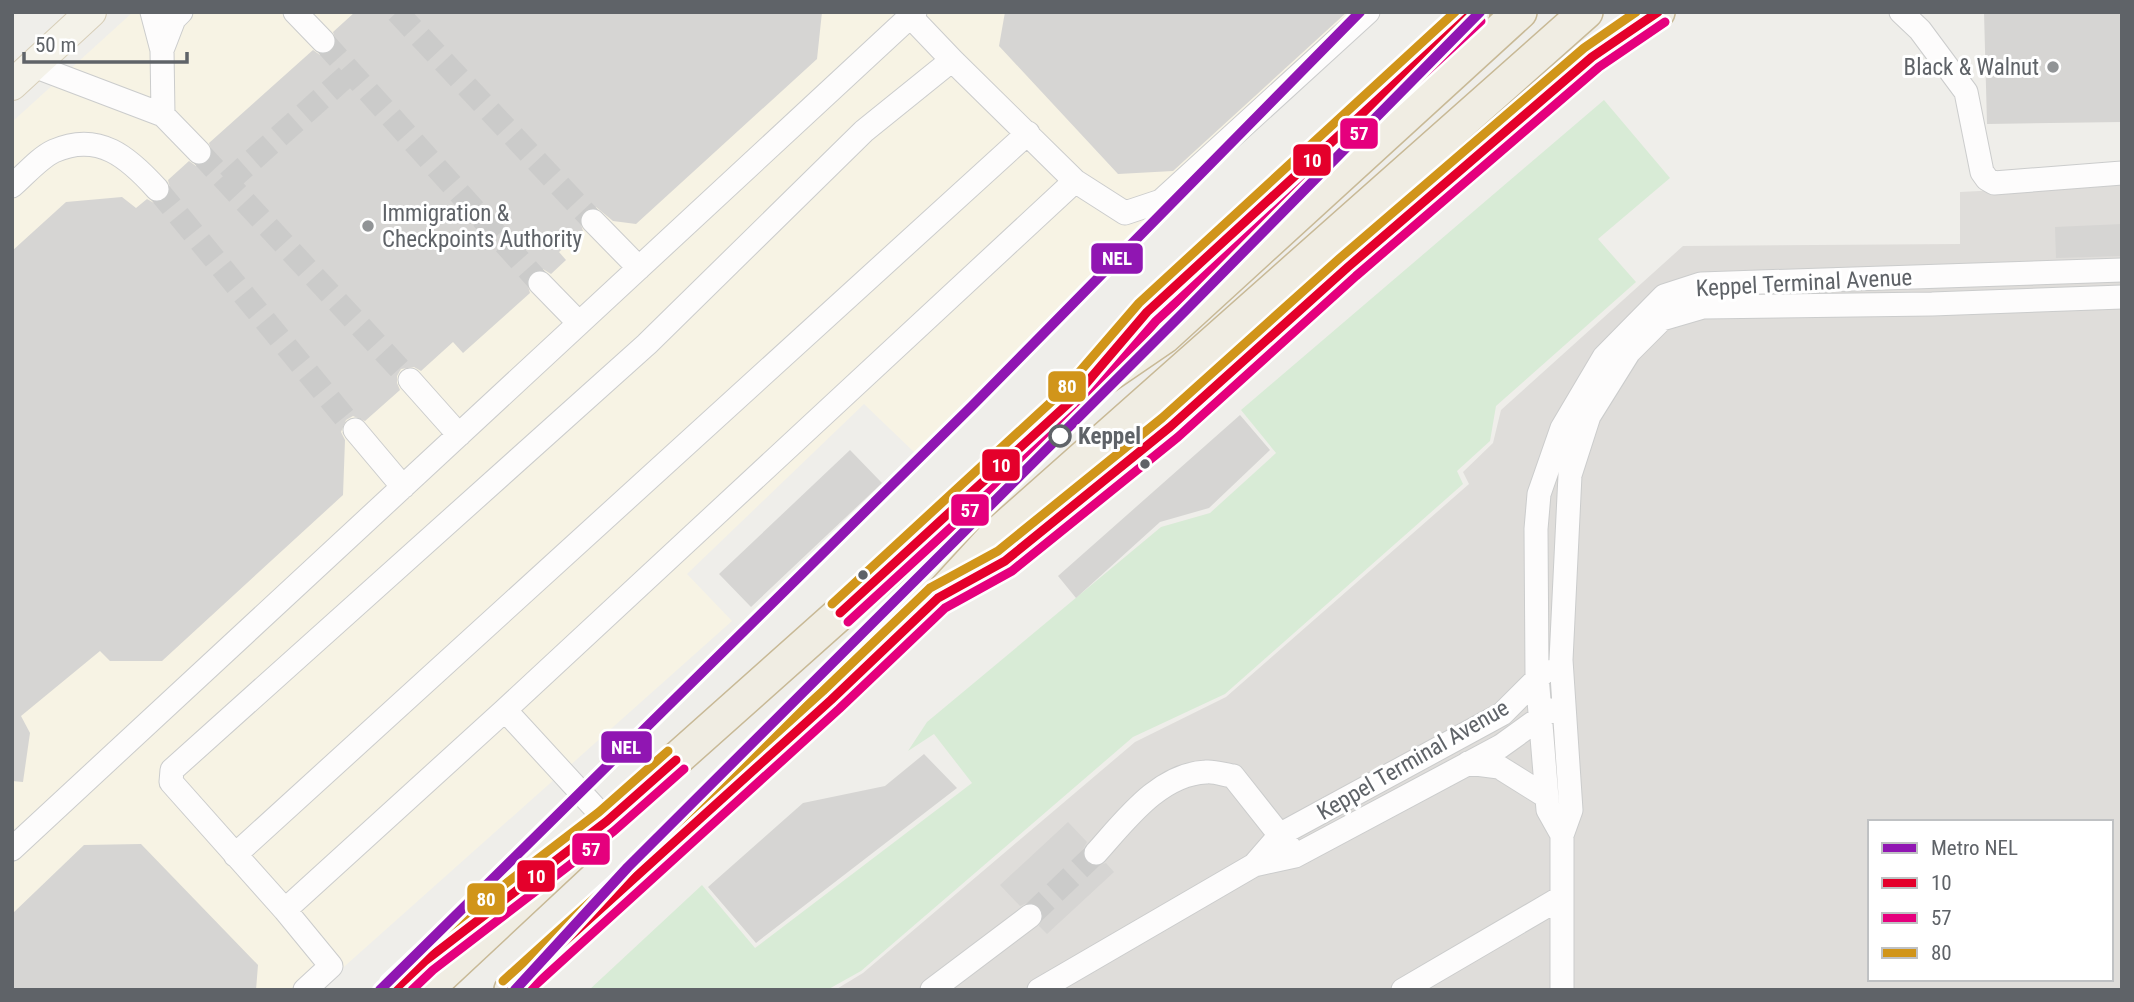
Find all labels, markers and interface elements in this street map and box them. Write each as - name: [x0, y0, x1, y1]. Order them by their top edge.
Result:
- scale bar: [24, 21, 187, 65]
- text: 50 m: [35, 33, 76, 57]
- place label: Black & Walnut: [1904, 54, 2039, 81]
- marker: Black & Walnut: [2045, 59, 2061, 75]
- line badge: 57: [1339, 117, 1379, 150]
- text: 57: [1349, 122, 1369, 145]
- line badge: 10: [1292, 143, 1332, 177]
- text: 10: [1302, 149, 1322, 172]
- place label: Immigration & Checkpoints Authority: [382, 200, 583, 253]
- marker: Immigration & Checkpoints Authority: [360, 218, 376, 234]
- line badge: NEL: [1090, 242, 1144, 275]
- text: NEL: [1102, 247, 1132, 270]
- street label: Keppel Terminal Avenue: [1695, 264, 1913, 302]
- line badge: 80: [1047, 370, 1087, 403]
- text: 80: [1057, 375, 1077, 398]
- place label: Keppel: [1078, 423, 1141, 450]
- marker: Keppel: [1049, 425, 1071, 447]
- line badge: 10: [981, 448, 1021, 482]
- text: 10: [991, 454, 1011, 477]
- unlabelled marker: [1138, 457, 1152, 471]
- line badge: 57: [950, 493, 990, 527]
- text: 57: [960, 499, 980, 522]
- unlabelled marker: [856, 568, 870, 582]
- street label: Keppel Terminal Avenue: [1312, 694, 1514, 826]
- line badge: NEL: [600, 730, 653, 764]
- text: NEL: [611, 736, 641, 759]
- legend: [1868, 820, 2113, 981]
- line badge: 57: [571, 832, 611, 866]
- text: Metro NEL: [1931, 836, 2018, 860]
- text: 57: [581, 838, 601, 861]
- line badge: 10: [516, 859, 556, 893]
- text: 10: [526, 865, 546, 888]
- text: 10: [1931, 871, 1952, 895]
- line badge: 80: [466, 882, 506, 916]
- text: 80: [476, 888, 496, 911]
- text: 57: [1931, 906, 1952, 930]
- text: 80: [1931, 941, 1952, 965]

